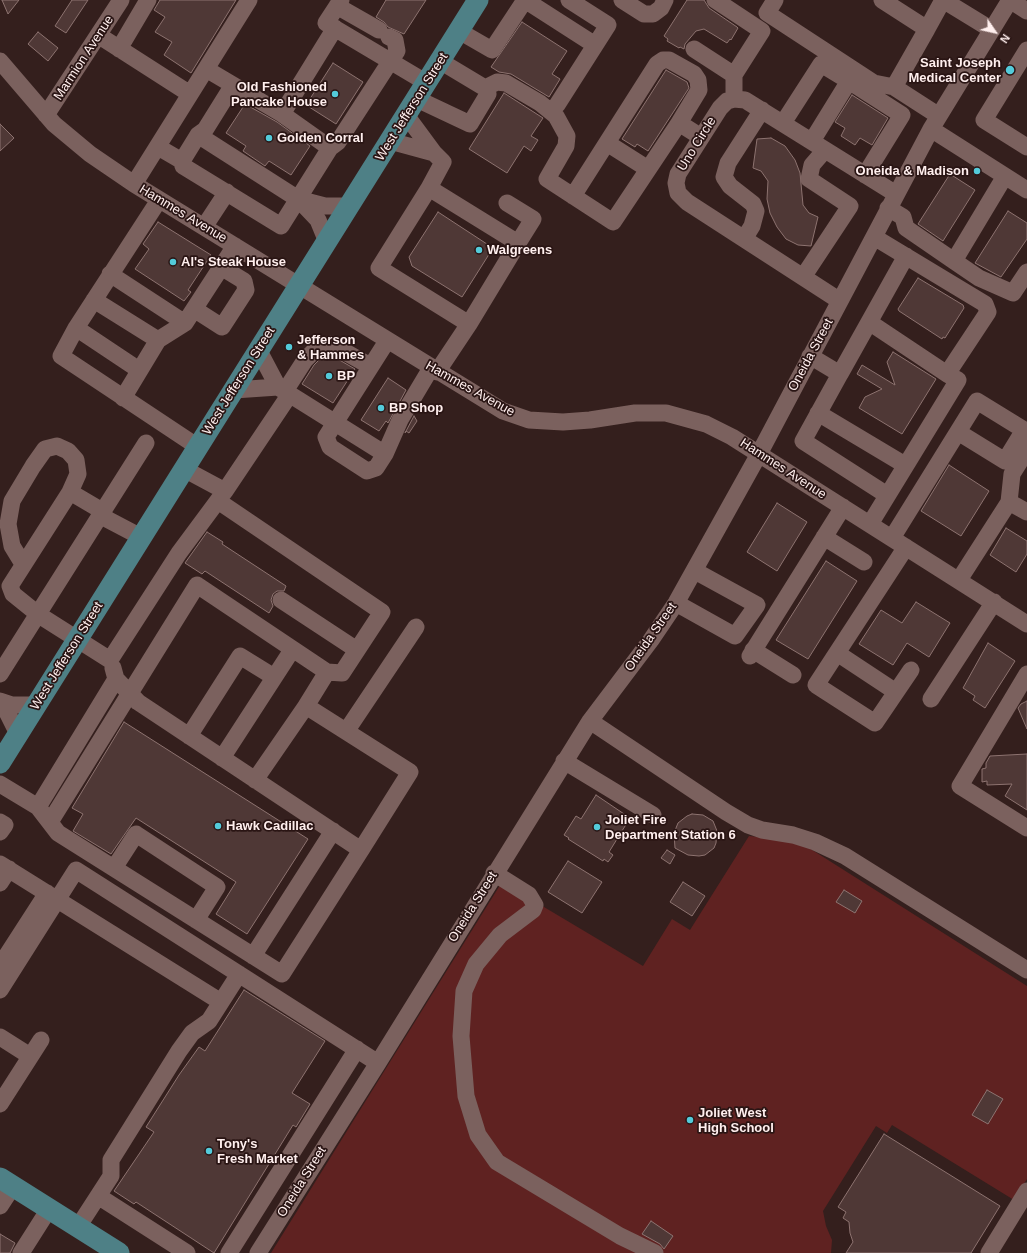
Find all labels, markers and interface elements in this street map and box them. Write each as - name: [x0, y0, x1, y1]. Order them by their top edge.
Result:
- north arrow: [975, 12, 1015, 52]
- street label: Marmion Avenue: [51, 13, 117, 103]
- text: N: [998, 32, 1012, 45]
- street label: West Jefferson Street: [372, 50, 452, 164]
- place label: Saint Joseph Medical Center: [909, 55, 1001, 86]
- marker: Saint Joseph Medical Center: [1004, 64, 1016, 76]
- place label: Old Fashioned Pancake House: [231, 79, 327, 110]
- marker: Old Fashioned Pancake House: [330, 89, 340, 99]
- street label: Uno Circle: [674, 114, 720, 174]
- place label: Golden Corral: [277, 130, 364, 146]
- marker: Golden Corral: [264, 133, 274, 143]
- place label: Oneida & Madison: [856, 163, 969, 179]
- marker: Oneida & Madison: [972, 166, 982, 176]
- street label: Hammes Avenue: [136, 182, 230, 246]
- place label: Walgreens: [487, 242, 552, 258]
- marker: Walgreens: [474, 245, 484, 255]
- place label: Al's Steak House: [181, 254, 286, 270]
- marker: Al's Steak House: [168, 257, 178, 267]
- street label: Oneida Street: [785, 316, 837, 394]
- street label: West Jefferson Street: [199, 324, 279, 438]
- place label: Jefferson & Hammes: [297, 332, 364, 363]
- marker: Jefferson & Hammes: [284, 342, 294, 352]
- street label: Hammes Avenue: [423, 358, 517, 420]
- place label: BP: [337, 368, 355, 384]
- marker: BP: [324, 371, 334, 381]
- place label: BP Shop: [389, 400, 443, 416]
- marker: BP Shop: [376, 403, 386, 413]
- street label: Hammes Avenue: [737, 435, 829, 503]
- street label: West Jefferson Street: [27, 599, 107, 713]
- street label: Oneida Street: [622, 600, 680, 674]
- place label: Joliet Fire Department Station 6: [605, 812, 736, 843]
- place label: Hawk Cadillac: [226, 818, 313, 834]
- marker: Hawk Cadillac: [213, 821, 223, 831]
- marker: Joliet Fire Department Station 6: [592, 822, 602, 832]
- street label: Oneida Street: [445, 869, 501, 945]
- place label: Joliet West High School: [698, 1105, 774, 1136]
- marker: Joliet West High School: [685, 1115, 695, 1125]
- place label: Tony's Fresh Market: [217, 1136, 298, 1167]
- street label: Oneida Street: [274, 1144, 330, 1220]
- marker: Tony's Fresh Market: [204, 1146, 214, 1156]

